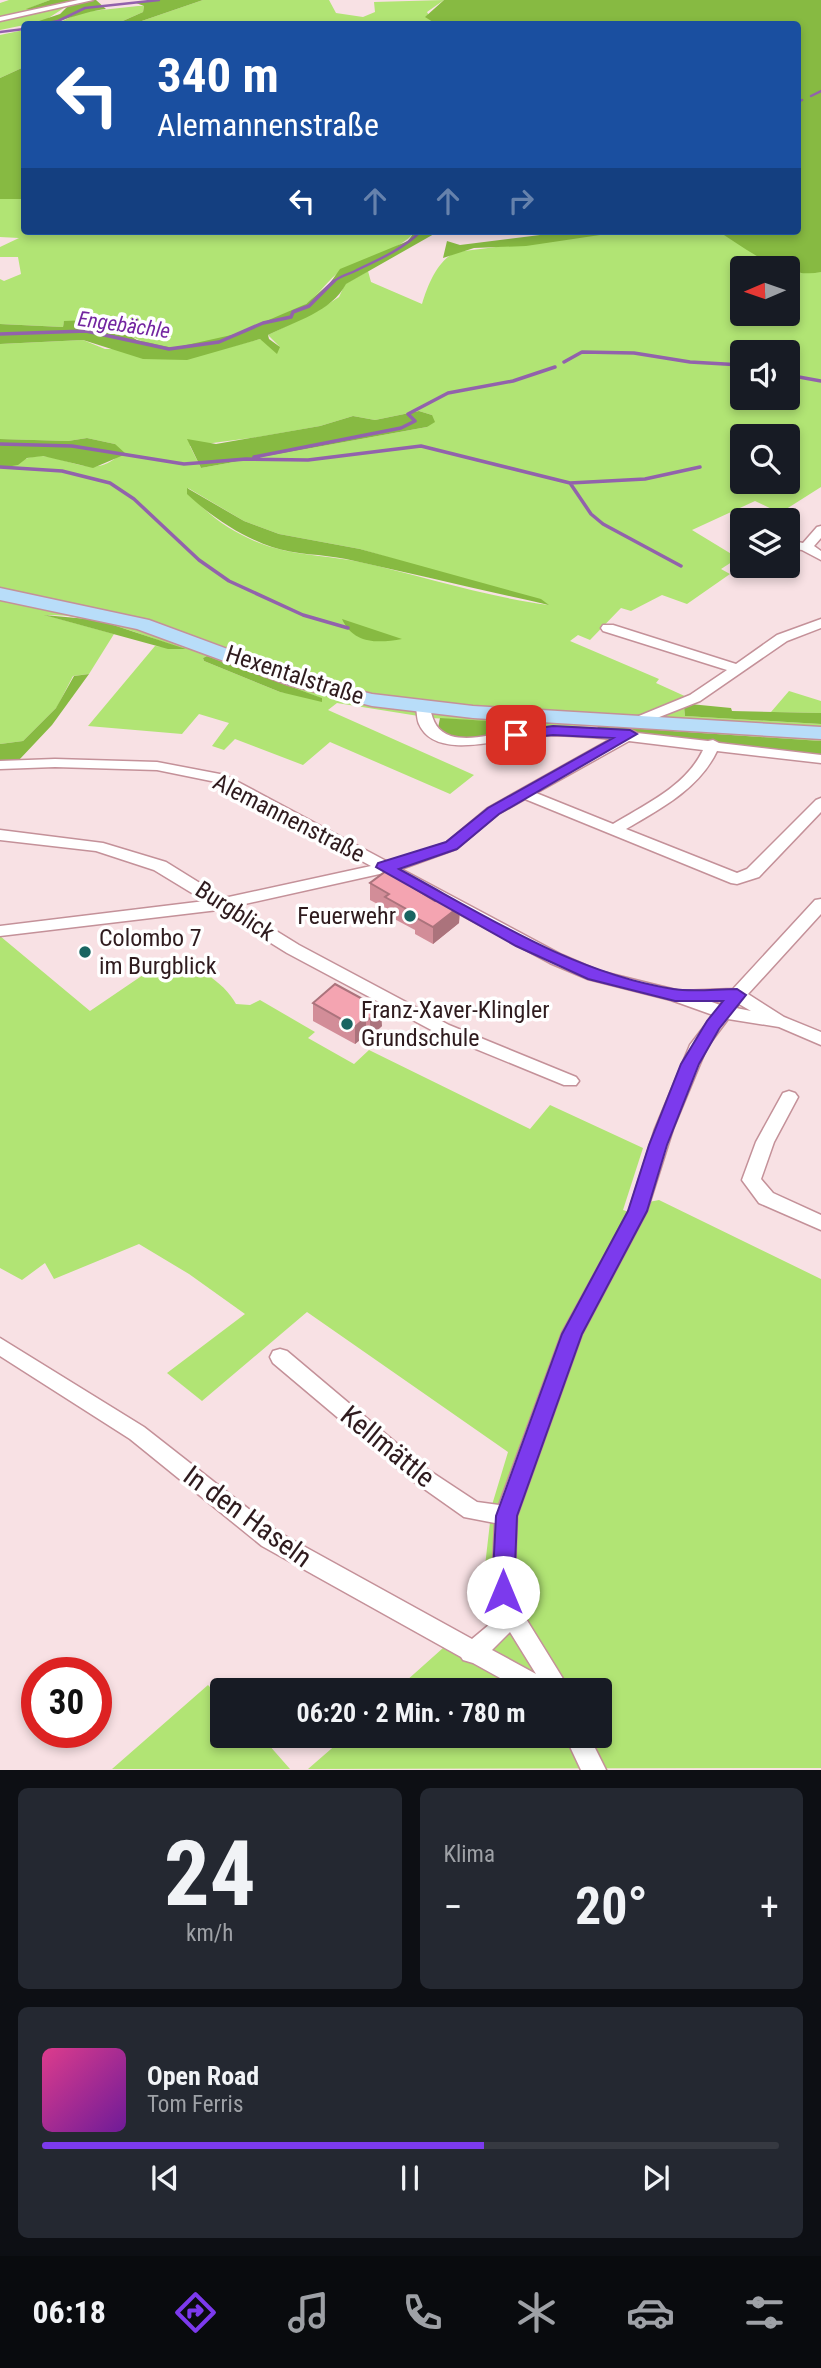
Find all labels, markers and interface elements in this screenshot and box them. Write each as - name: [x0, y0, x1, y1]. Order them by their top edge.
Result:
- text: 340 m: [157, 47, 279, 104]
- icon: left: [42, 49, 133, 140]
- text: Alemannenstraße: [157, 106, 379, 144]
- icon: left: [283, 182, 321, 220]
- icon: ahead: [356, 182, 394, 220]
- icon: ahead: [429, 182, 467, 220]
- icon: right: [502, 182, 540, 220]
- north arrow: [730, 256, 800, 326]
- map controls: [730, 256, 800, 578]
- water label: Engebächle: [76, 307, 172, 343]
- button: sound: [730, 340, 800, 410]
- button: search: [730, 424, 800, 494]
- button: layers: [730, 508, 800, 578]
- street label: Hexentalstraße: [222, 640, 368, 710]
- pin: [486, 705, 546, 765]
- icon: arrive: [497, 716, 535, 754]
- street label: Alemannenstraße: [208, 768, 370, 868]
- street label: Burgblick: [190, 875, 280, 947]
- place label: Feuerwehr: [297, 902, 396, 930]
- marker: Feuerwehr: [402, 908, 418, 924]
- place label: Colombo 7 im Burgblick: [99, 924, 217, 980]
- marker: Colombo 7 im Burgblick: [77, 944, 93, 960]
- place label: Franz-Xaver-Klingler Grundschule: [361, 996, 550, 1052]
- marker: Franz-Xaver-Klingler Grundschule: [339, 1016, 355, 1032]
- street label: Kellmättle: [334, 1398, 441, 1494]
- street label: In den Haseln: [177, 1459, 318, 1574]
- position arrow: [466, 1555, 540, 1629]
- speed limit sign: 30: [21, 1657, 112, 1748]
- text: 06:20 · 2 Min. · 780 m: [297, 1698, 525, 1728]
- text: 24: [164, 1821, 256, 1927]
- text: Klima: [444, 1841, 495, 1868]
- text: 20°: [575, 1876, 648, 1937]
- text: −: [444, 1885, 463, 1929]
- text: +: [760, 1885, 779, 1929]
- text: km/h: [186, 1920, 233, 1947]
- text: Open Road: [147, 2061, 259, 2091]
- text: Tom Ferris: [147, 2091, 243, 2118]
- icon: previous: [146, 2159, 184, 2197]
- icon: pause: [391, 2159, 429, 2197]
- icon: next: [637, 2159, 675, 2197]
- icon: directions: [171, 2288, 220, 2337]
- icon: music: [284, 2288, 333, 2337]
- icon: phone: [398, 2288, 447, 2337]
- icon: climate: [512, 2288, 561, 2337]
- icon: car: [626, 2288, 675, 2337]
- icon: filters: [740, 2288, 789, 2337]
- text: 06:18: [32, 2293, 106, 2331]

